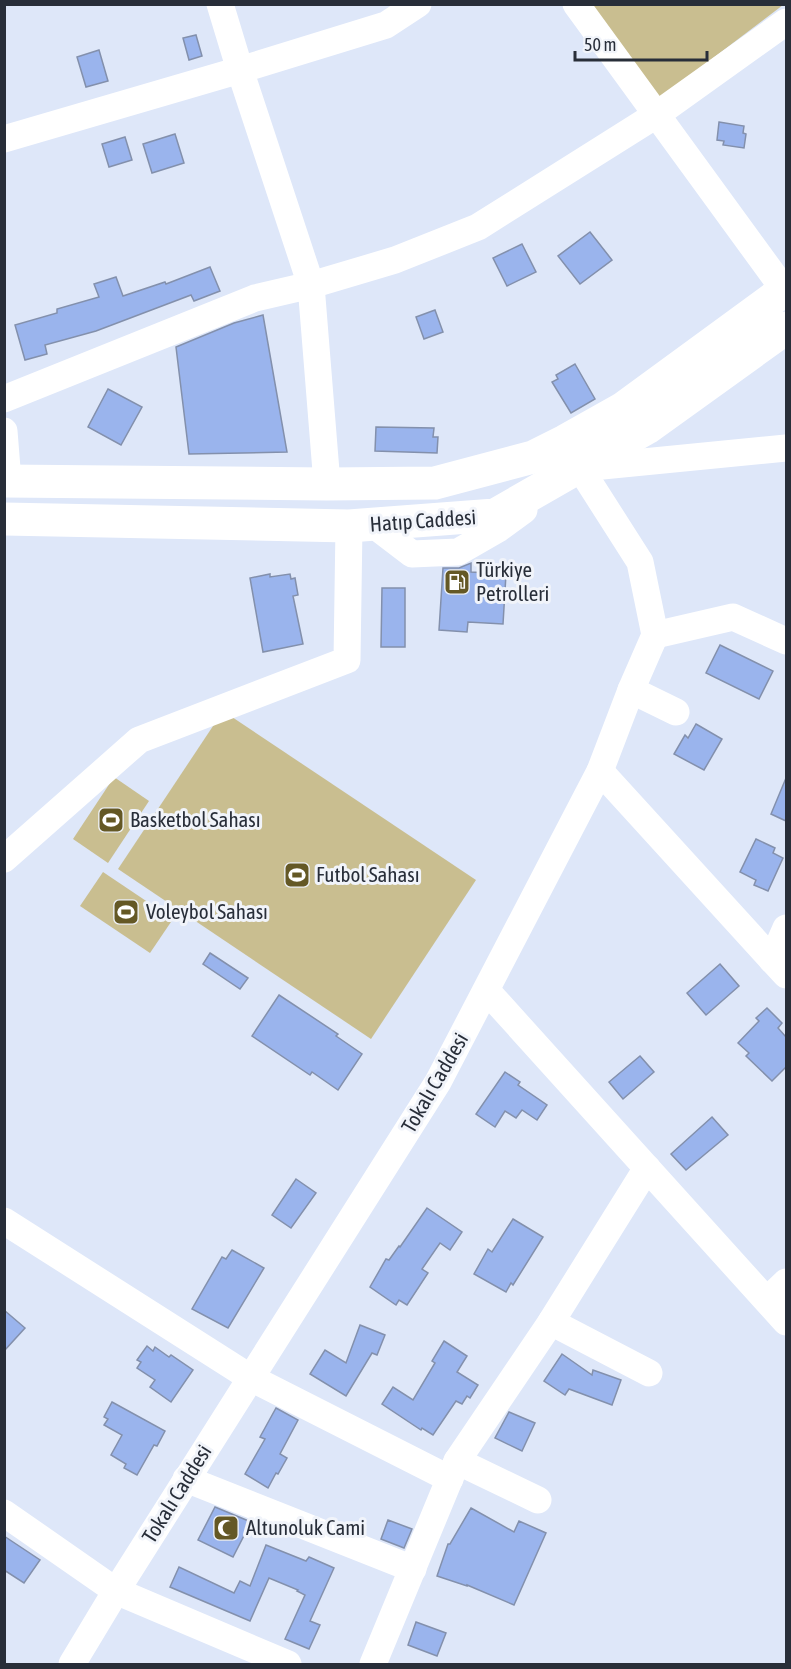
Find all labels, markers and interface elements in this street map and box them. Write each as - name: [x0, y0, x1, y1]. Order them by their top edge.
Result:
- scale bar: [575, 24, 707, 62]
- text: 50 m: [584, 34, 616, 55]
- street label: Hatıp Caddesi: [369, 504, 477, 536]
- place label: Türkiye Petrolleri: [476, 557, 549, 605]
- fuel station icon: Türkiye Petrolleri: [442, 567, 472, 597]
- sports icon: Basketbol Sahası: [96, 805, 126, 835]
- place label: Basketbol Sahası: [130, 807, 261, 831]
- sports icon: Futbol Sahası: [282, 860, 312, 890]
- place label: Futbol Sahası: [316, 862, 420, 886]
- sports icon: Voleybol Sahası: [111, 897, 141, 927]
- place label: Voleybol Sahası: [146, 899, 268, 923]
- street label: Tokalı Caddesi: [396, 1028, 472, 1137]
- street label: Tokalı Caddesi: [137, 1440, 216, 1547]
- mosque icon: Altunoluk Cami: [211, 1513, 241, 1543]
- place label: Altunoluk Cami: [246, 1515, 365, 1539]

